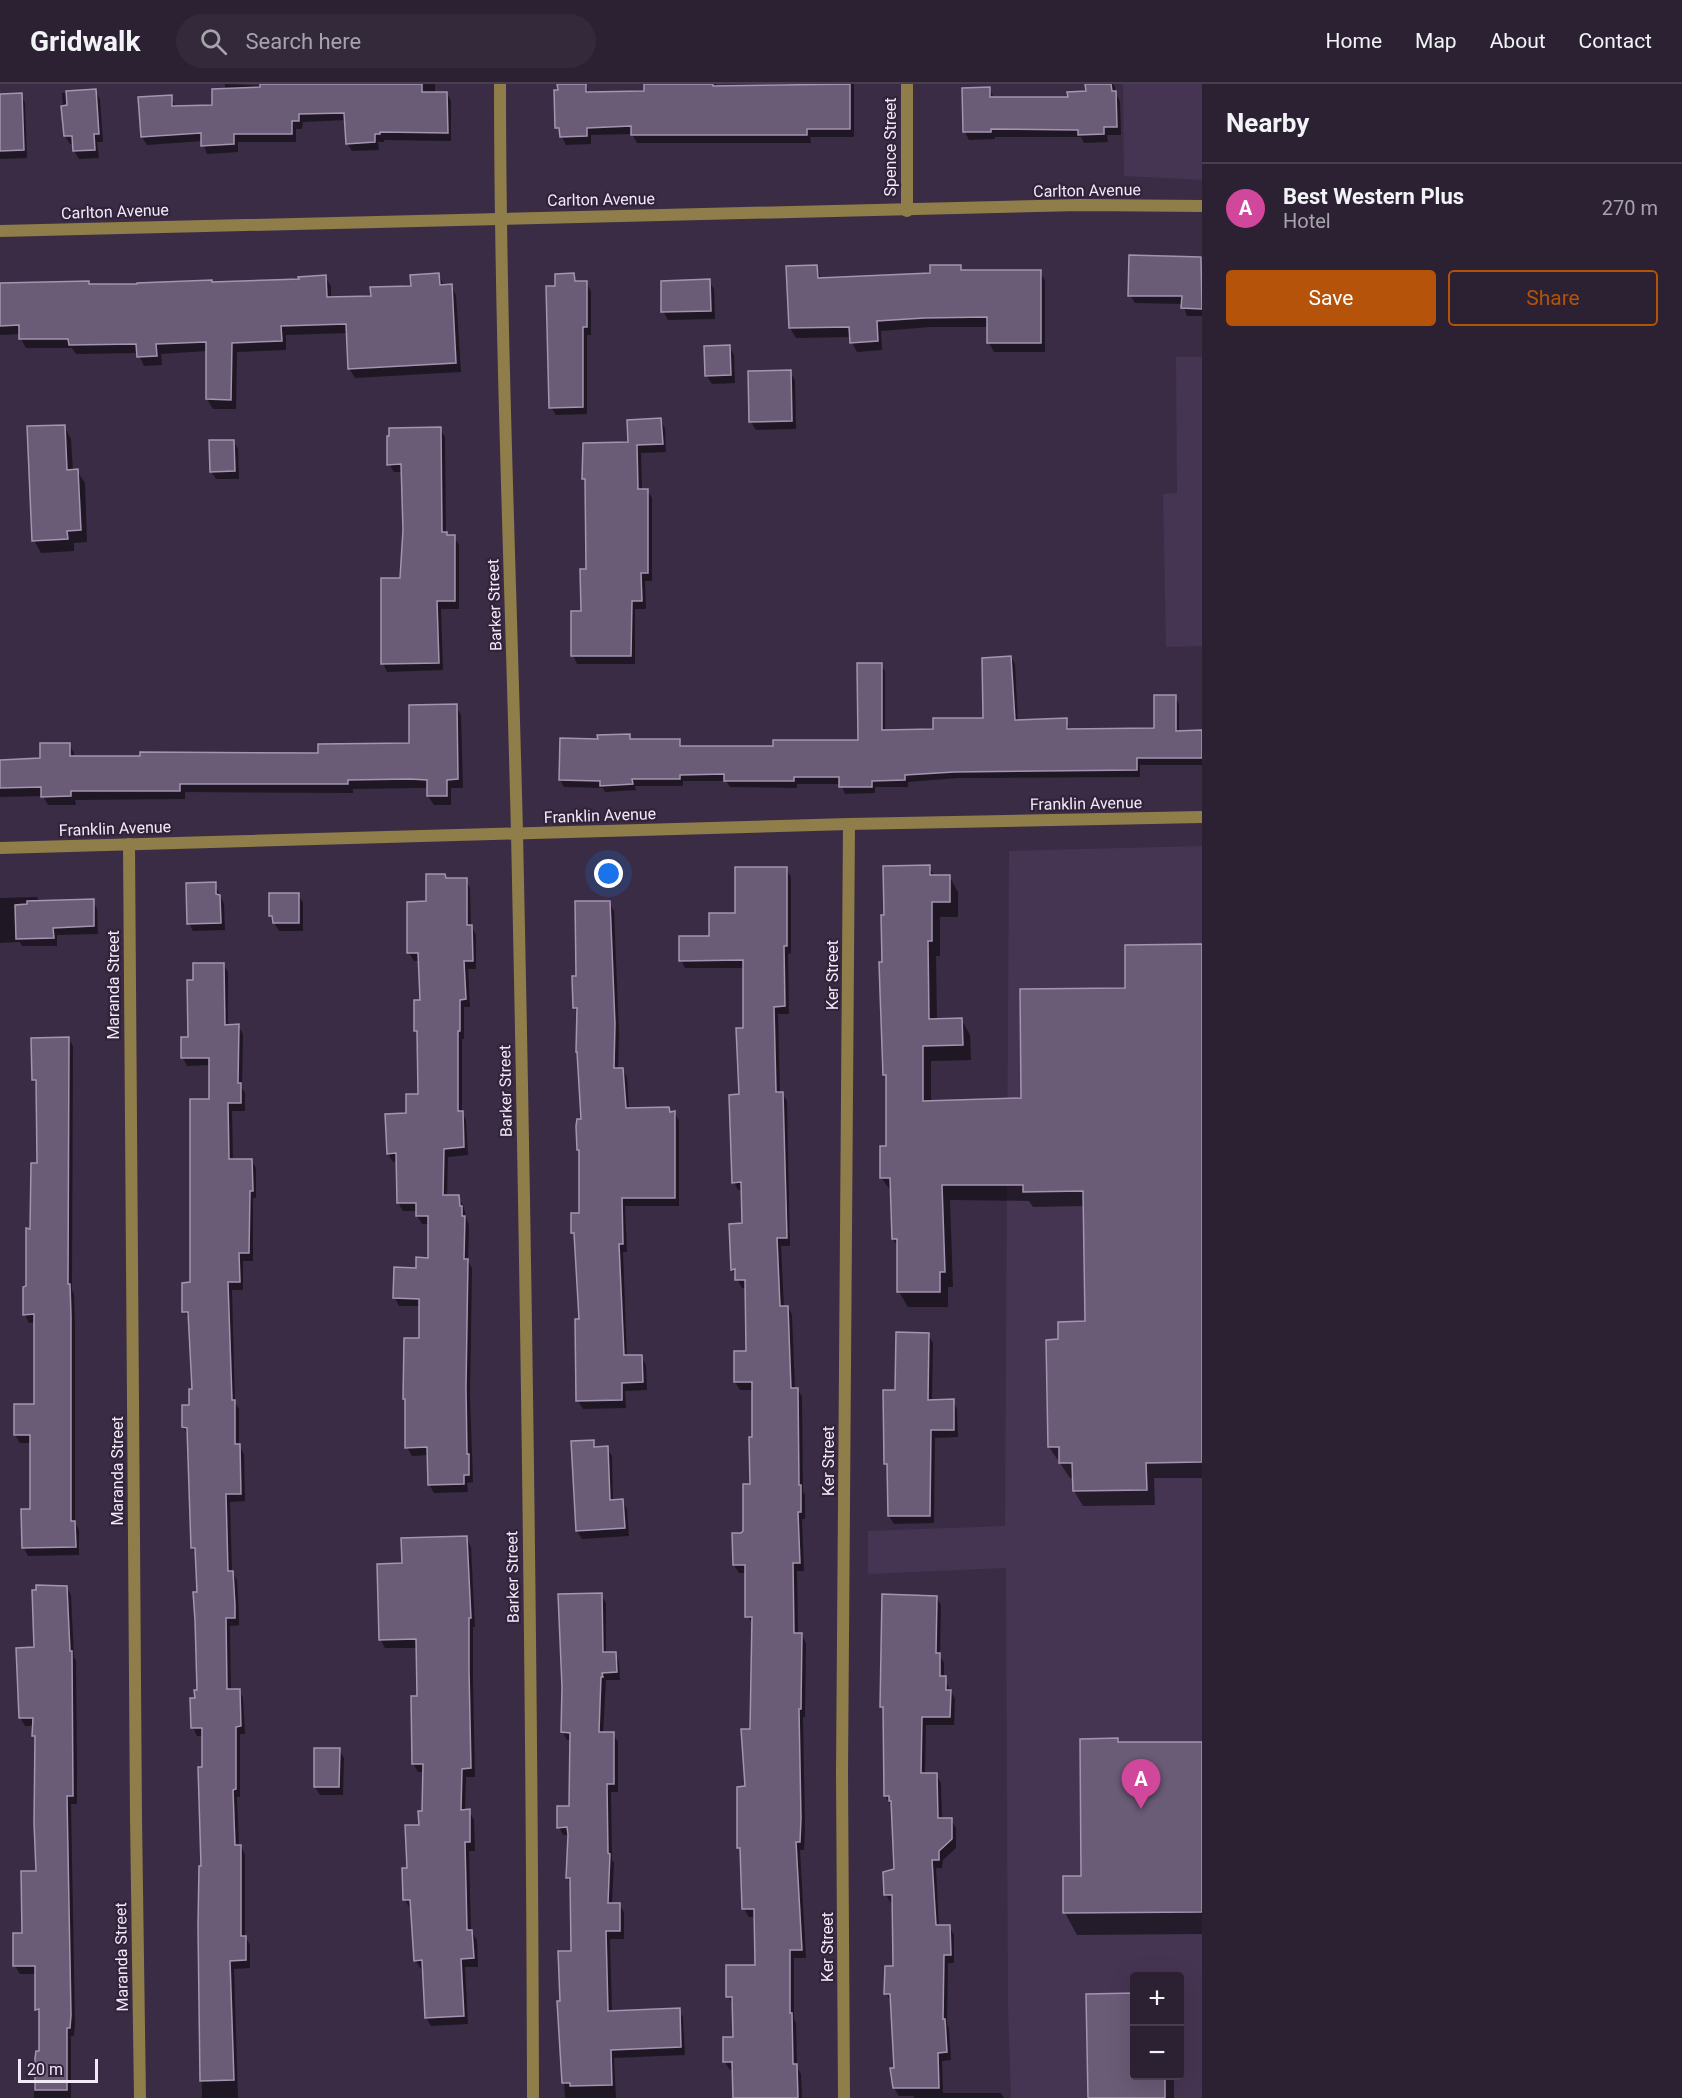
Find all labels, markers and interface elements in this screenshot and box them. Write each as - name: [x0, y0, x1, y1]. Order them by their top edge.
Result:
- search box: [176, 14, 596, 68]
- text: Gridwalk: [30, 25, 140, 58]
- icon: search: [197, 25, 230, 58]
- text: Search here: [245, 29, 361, 54]
- text: Home: [1326, 29, 1382, 53]
- text: Map: [1415, 29, 1457, 53]
- text: About: [1490, 29, 1546, 53]
- text: Contact: [1579, 29, 1652, 53]
- street label: Spence Street: [881, 98, 900, 196]
- text: Nearby: [1226, 108, 1309, 138]
- street label: Carlton Avenue: [1033, 180, 1141, 201]
- text: Best Western Plus: [1283, 184, 1464, 209]
- street label: Carlton Avenue: [547, 189, 655, 210]
- text: A: [1239, 196, 1252, 220]
- text: 270 m: [1602, 196, 1658, 220]
- street label: Carlton Avenue: [61, 200, 169, 223]
- text: Hotel: [1283, 209, 1331, 233]
- button: Save: [1226, 270, 1436, 326]
- button: Share: [1448, 270, 1658, 326]
- street label: Barker Street: [483, 559, 506, 651]
- street label: Franklin Avenue: [1030, 793, 1142, 814]
- street label: Franklin Avenue: [544, 804, 656, 827]
- street label: Franklin Avenue: [59, 817, 171, 840]
- your location: [594, 859, 623, 888]
- street label: Maranda Street: [104, 930, 123, 1040]
- street label: Ker Street: [823, 940, 842, 1010]
- street label: Barker Street: [495, 1045, 516, 1137]
- street label: Maranda Street: [108, 1416, 127, 1526]
- street label: Ker Street: [819, 1426, 838, 1496]
- street label: Barker Street: [502, 1531, 523, 1623]
- pin: A: [1122, 1760, 1160, 1809]
- street label: Maranda Street: [111, 1902, 132, 2012]
- street label: Ker Street: [818, 1912, 837, 1982]
- map controls: [1130, 1972, 1184, 2080]
- button: +: [1130, 1972, 1184, 2026]
- button: −: [1130, 2026, 1184, 2080]
- scale bar: [18, 2056, 98, 2084]
- text: 20 m: [27, 2060, 63, 2079]

